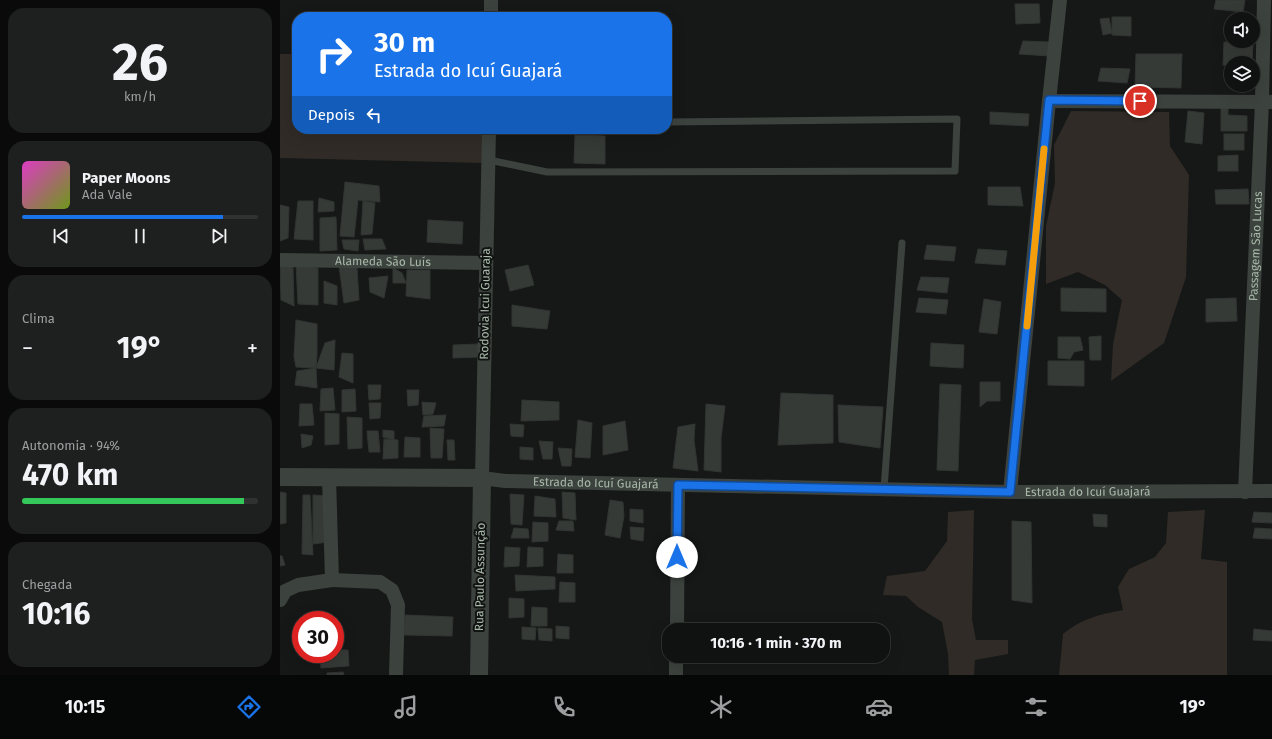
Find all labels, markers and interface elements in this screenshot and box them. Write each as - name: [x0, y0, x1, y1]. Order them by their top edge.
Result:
- map controls: [1224, 12, 1260, 92]
- button: sound: [1224, 12, 1260, 48]
- text: 30 m: [374, 26, 435, 59]
- icon: right: [308, 28, 360, 80]
- text: 26: [112, 31, 168, 94]
- button: layers: [1224, 56, 1260, 92]
- text: Estrada do Icuí Guajará: [374, 60, 562, 82]
- pin: [1123, 84, 1157, 118]
- text: km/h: [124, 89, 156, 104]
- icon: arrive: [1129, 90, 1151, 112]
- icon: left: [363, 104, 385, 126]
- text: Depois: [308, 106, 355, 124]
- text: Paper Moons: [82, 169, 170, 187]
- text: Ada Vale: [82, 187, 132, 202]
- street label: Passagem São Lucas: [1246, 191, 1265, 301]
- icon: previous: [50, 225, 72, 247]
- icon: pause: [129, 225, 151, 247]
- icon: next: [208, 225, 230, 247]
- street label: Rodovia Icui Guaraja: [477, 248, 493, 360]
- street label: Alameda São Luís: [335, 254, 431, 269]
- text: Clima: [22, 311, 55, 326]
- text: 19°: [117, 330, 163, 366]
- text: −: [22, 335, 33, 362]
- text: +: [247, 335, 258, 362]
- text: Autonomia · 94%: [22, 438, 120, 453]
- text: 470 km: [22, 457, 118, 493]
- street label: Estrada do Icuí Guajará: [533, 475, 659, 491]
- street label: Estrada do Icuí Guajará: [1025, 484, 1151, 499]
- street label: Rua Paulo Assunção: [472, 523, 488, 631]
- position arrow: [656, 536, 698, 578]
- text: Chegada: [22, 577, 72, 592]
- text: 10:16: [22, 596, 91, 632]
- speed limit sign: 30: [292, 611, 344, 663]
- text: 10:16 · 1 min · 370 m: [710, 634, 842, 652]
- icon: directions: [235, 693, 263, 721]
- icon: music: [392, 693, 420, 721]
- icon: phone: [550, 693, 578, 721]
- icon: climate: [707, 693, 735, 721]
- icon: car: [865, 693, 893, 721]
- icon: filters: [1022, 693, 1050, 721]
- text: 10:15: [65, 696, 105, 718]
- text: 19°: [1179, 696, 1207, 718]

